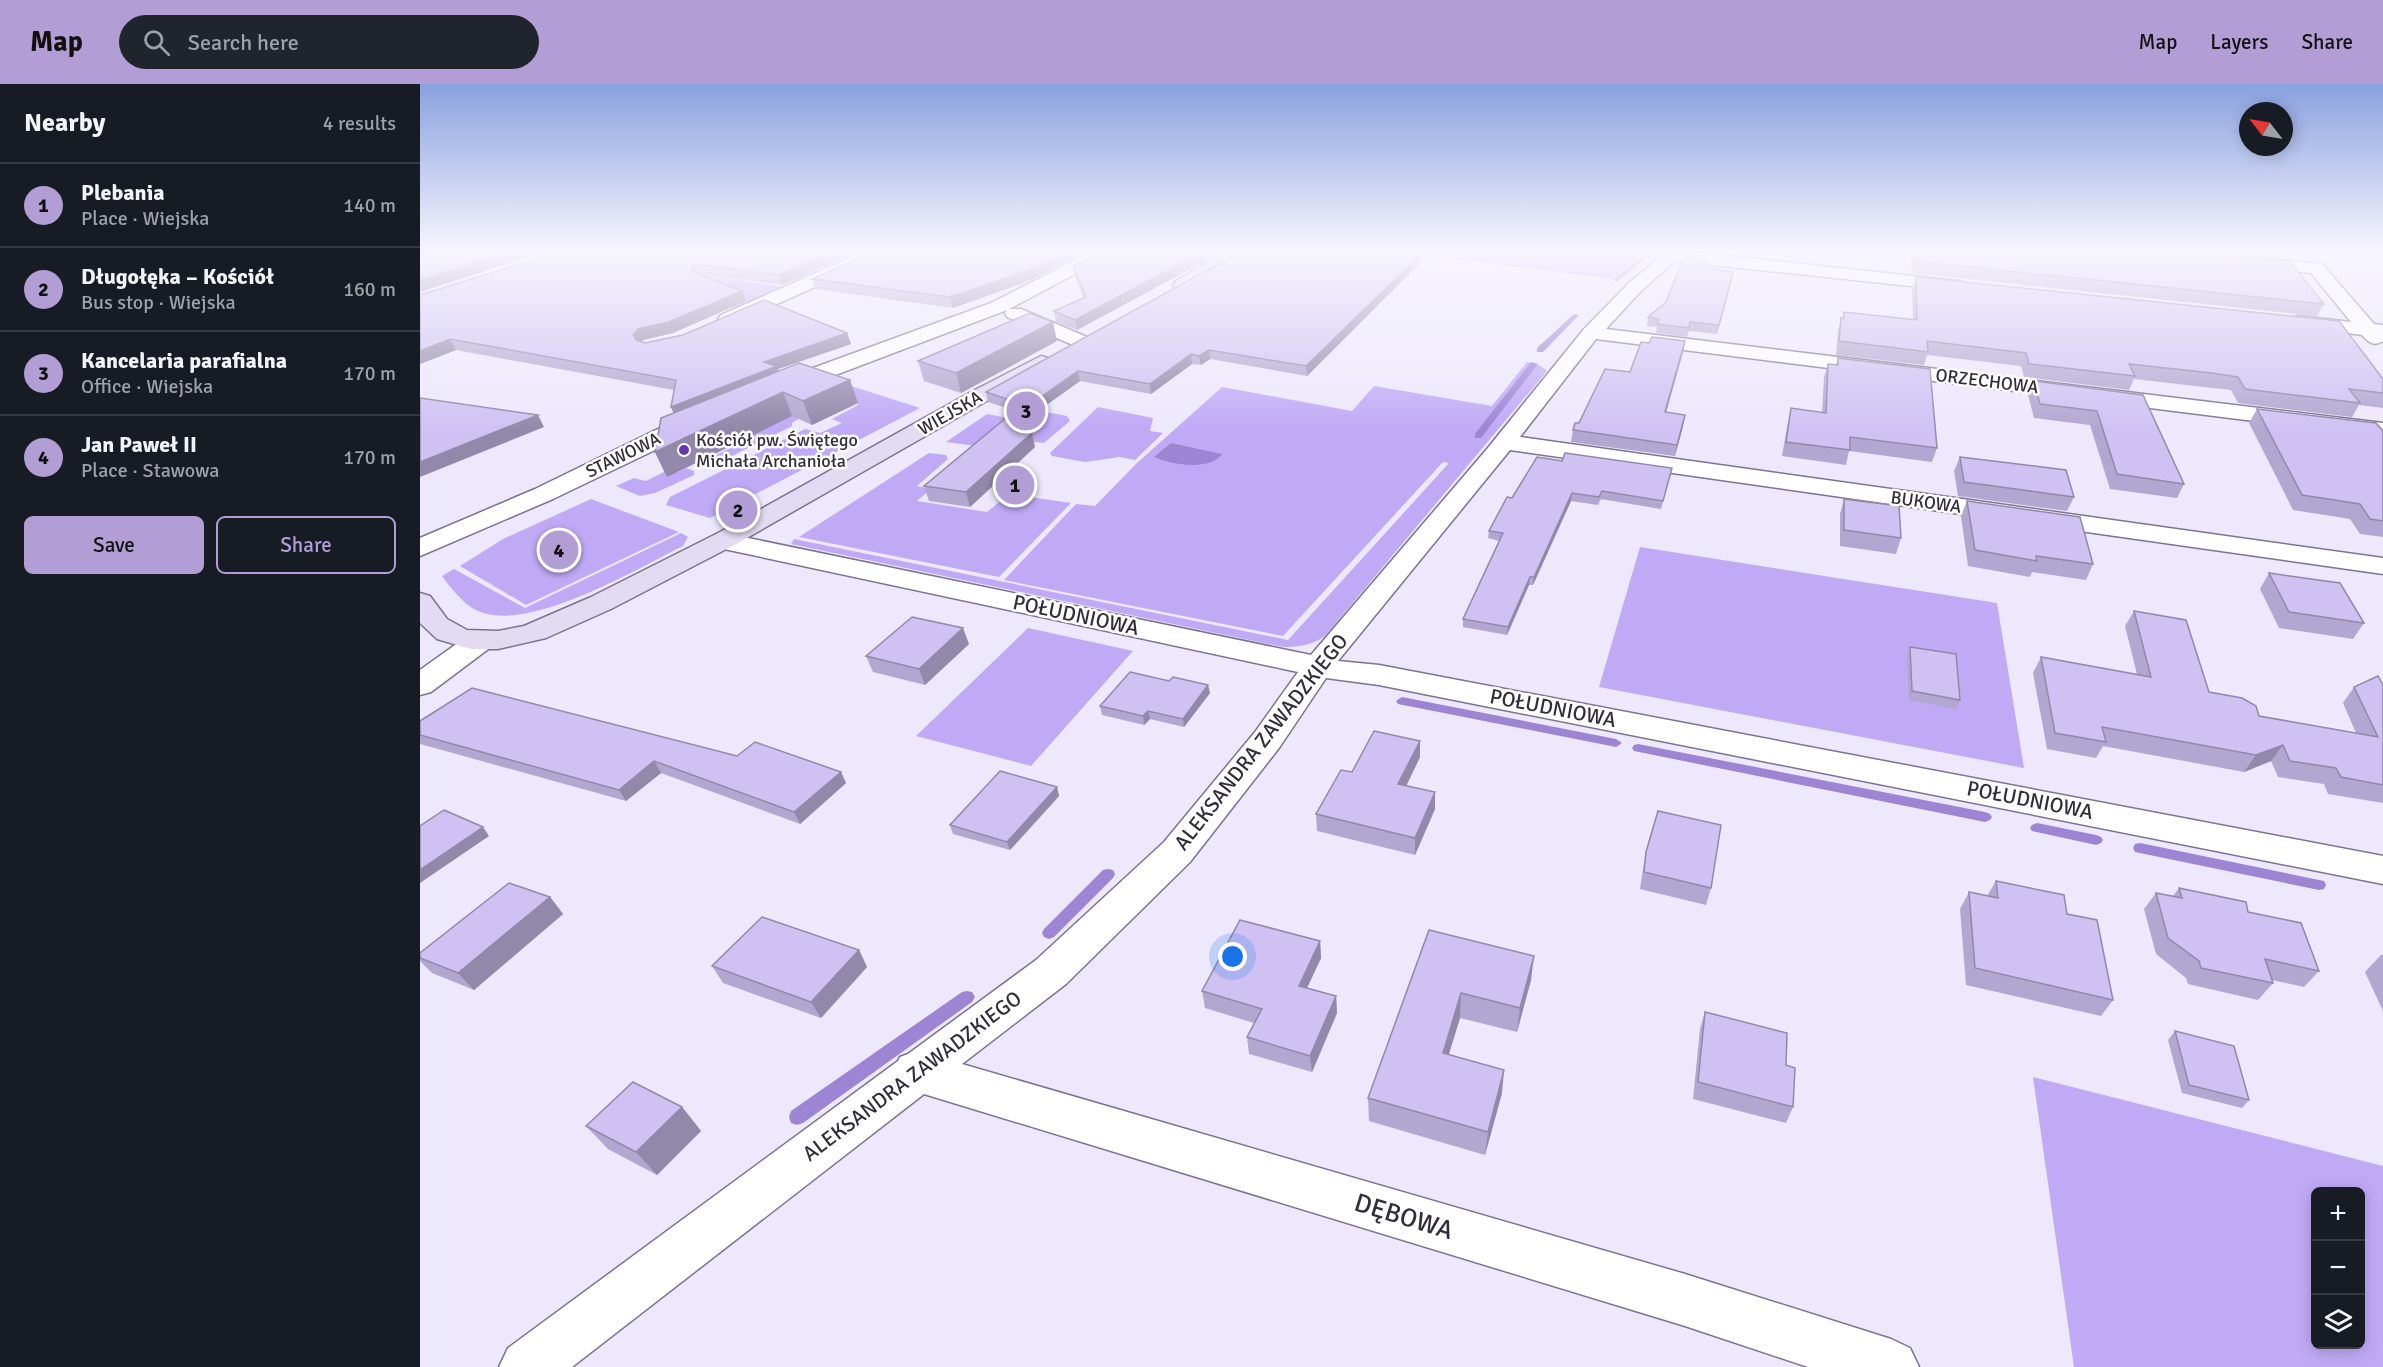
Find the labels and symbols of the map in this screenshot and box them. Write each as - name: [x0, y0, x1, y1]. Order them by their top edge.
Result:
- north arrow: [2239, 102, 2293, 156]
- street label: ORZECHOWA: [1934, 364, 2040, 398]
- street label: WIEJSKA: [914, 386, 986, 440]
- pin: 3: [1006, 388, 1046, 434]
- street label: STAWOWA: [582, 427, 664, 483]
- place label: Kościół pw. Świętego Michała Archanioła: [696, 429, 858, 472]
- marker: Kościół pw. Świętego Michała Archanioła: [677, 443, 691, 457]
- pin: 1: [996, 462, 1034, 508]
- street label: BUKOWA: [1889, 486, 1963, 518]
- pin: 2: [718, 488, 758, 532]
- pin: 4: [540, 528, 578, 572]
- street label: POŁUDNIOWA: [1011, 589, 1142, 641]
- street label: ALEKSANDRA ZAWADZKIEGO: [1168, 629, 1354, 855]
- street label: POŁUDNIOWA: [1488, 683, 1619, 733]
- street label: POŁUDNIOWA: [1965, 775, 2096, 825]
- your location: [1218, 942, 1247, 971]
- street label: ALEKSANDRA ZAWADZKIEGO: [797, 985, 1027, 1167]
- street label: DĘBOWA: [1351, 1187, 1457, 1247]

